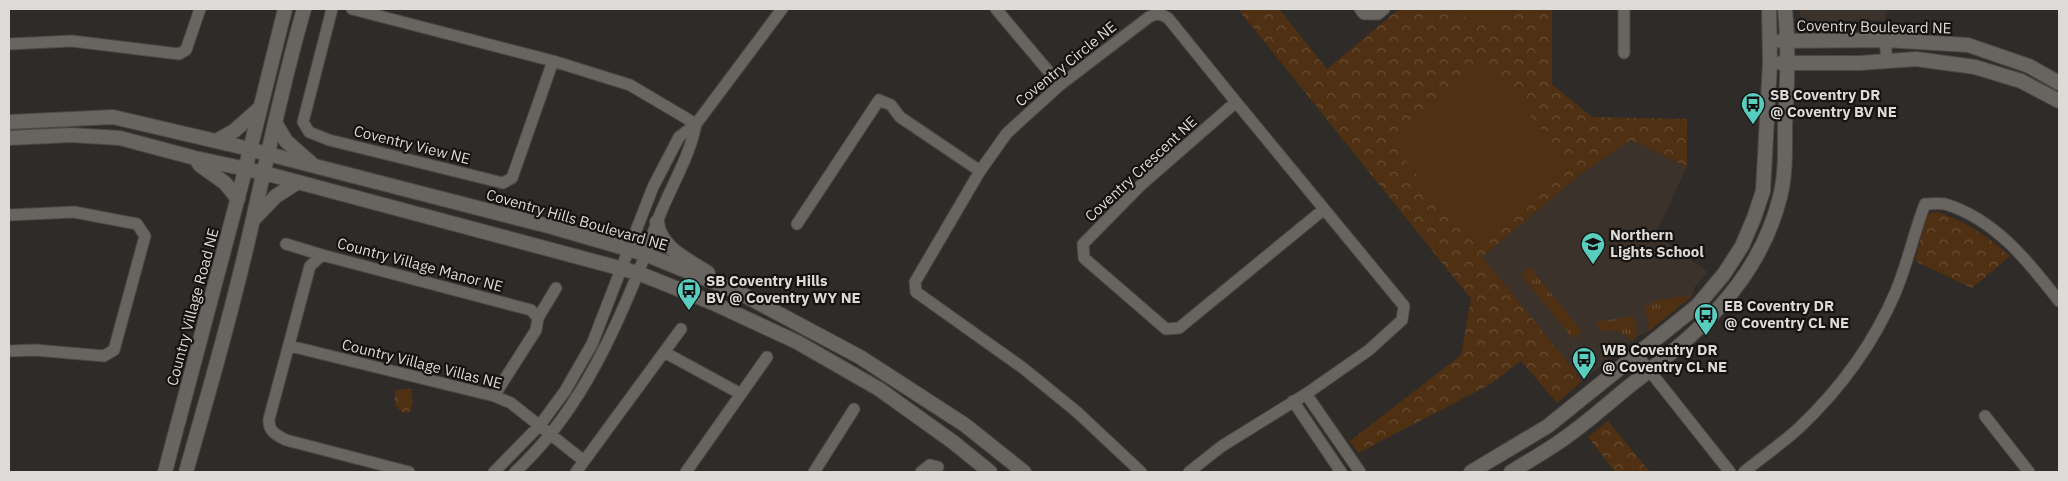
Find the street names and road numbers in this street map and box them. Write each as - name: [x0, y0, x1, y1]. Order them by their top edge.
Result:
- street label: Coventry Boulevard NE: [1796, 16, 1952, 37]
- street label: Coventry Circle NE: [1011, 17, 1120, 110]
- street label: Coventry Crescent NE: [1081, 112, 1201, 225]
- street label: Coventry View NE: [352, 121, 472, 168]
- street label: Coventry Hills Boulevard NE: [484, 184, 670, 255]
- street label: Country Village Road NE: [162, 226, 223, 388]
- street label: Country Village Manor NE: [335, 233, 505, 296]
- street label: Country Village Villas NE: [340, 334, 504, 393]

